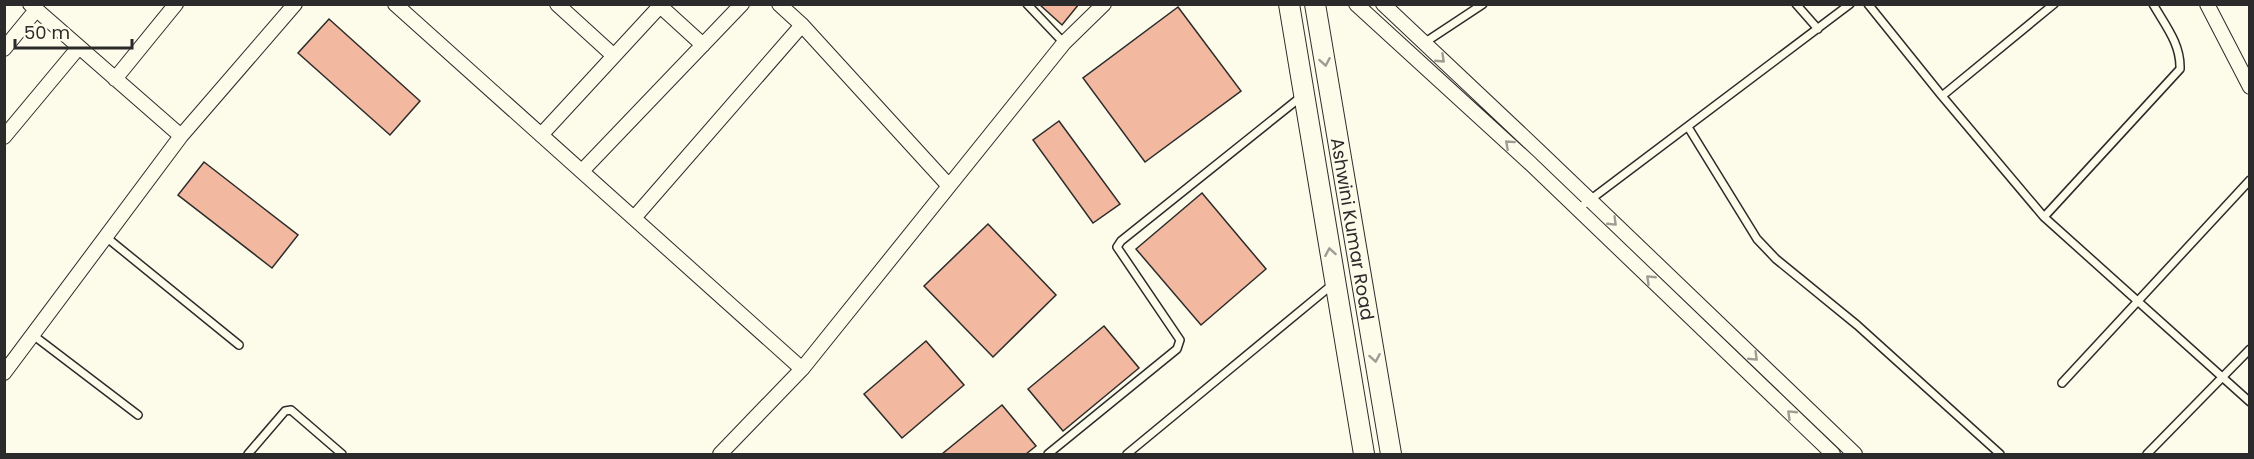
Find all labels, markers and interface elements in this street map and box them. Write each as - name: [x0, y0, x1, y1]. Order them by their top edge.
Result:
- scale bar: [15, 12, 132, 50]
- text: 50 m: [24, 20, 70, 45]
- one-way arrow: [1434, 52, 1445, 63]
- one-way arrow: [1318, 57, 1331, 67]
- street label: Ashwini Kumar Road: [1325, 136, 1381, 322]
- one-way arrow: [1505, 140, 1516, 151]
- one-way arrow: [1606, 215, 1617, 226]
- one-way arrow: [1324, 247, 1337, 257]
- one-way arrow: [1647, 275, 1657, 286]
- one-way arrow: [1746, 350, 1757, 361]
- one-way arrow: [1368, 353, 1381, 363]
- one-way arrow: [1787, 410, 1797, 421]

